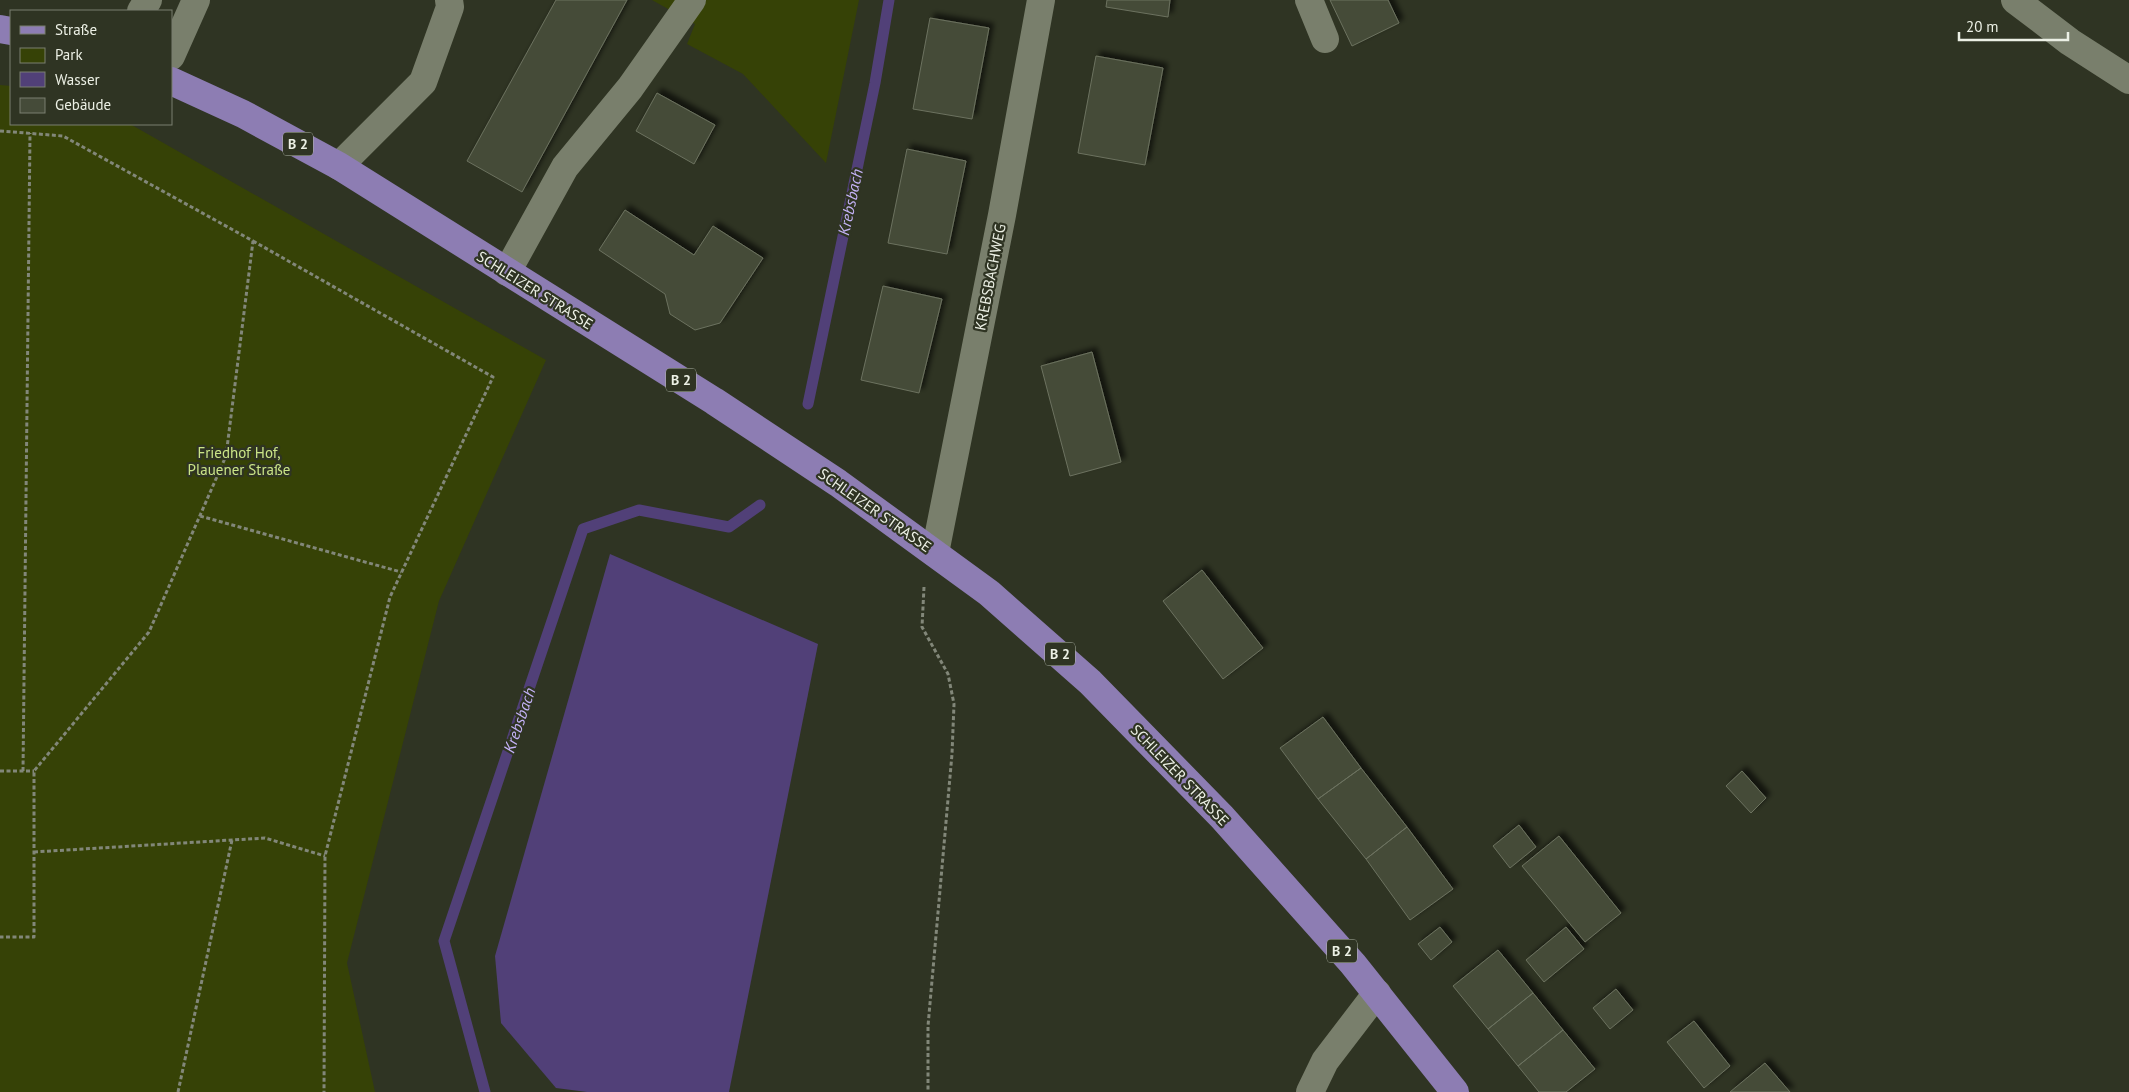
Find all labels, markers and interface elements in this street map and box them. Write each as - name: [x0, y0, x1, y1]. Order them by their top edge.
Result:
- legend: [10, 10, 172, 125]
- scale bar: [1959, 10, 2068, 42]
- text: 20 m: [1966, 17, 1999, 36]
- text: Straße: [55, 20, 97, 39]
- text: Park: [55, 45, 83, 64]
- text: Wasser: [55, 70, 100, 89]
- text: Gebäude: [55, 95, 111, 114]
- road number: B 2: [283, 132, 313, 156]
- water label: Krebsbach: [833, 167, 867, 237]
- street label: KREBSBACHWEG: [970, 222, 1010, 332]
- street label: SCHLEIZER STRASSE: [473, 247, 597, 333]
- road number: B 2: [666, 368, 696, 392]
- park label: Friedhof Hof, Plauener Straße: [188, 443, 290, 479]
- street label: SCHLEIZER STRASSE: [815, 464, 935, 556]
- road number: B 2: [1045, 642, 1075, 666]
- water label: Krebsbach: [499, 685, 539, 755]
- street label: SCHLEIZER STRASSE: [1127, 720, 1233, 830]
- road number: B 2: [1327, 939, 1357, 962]

